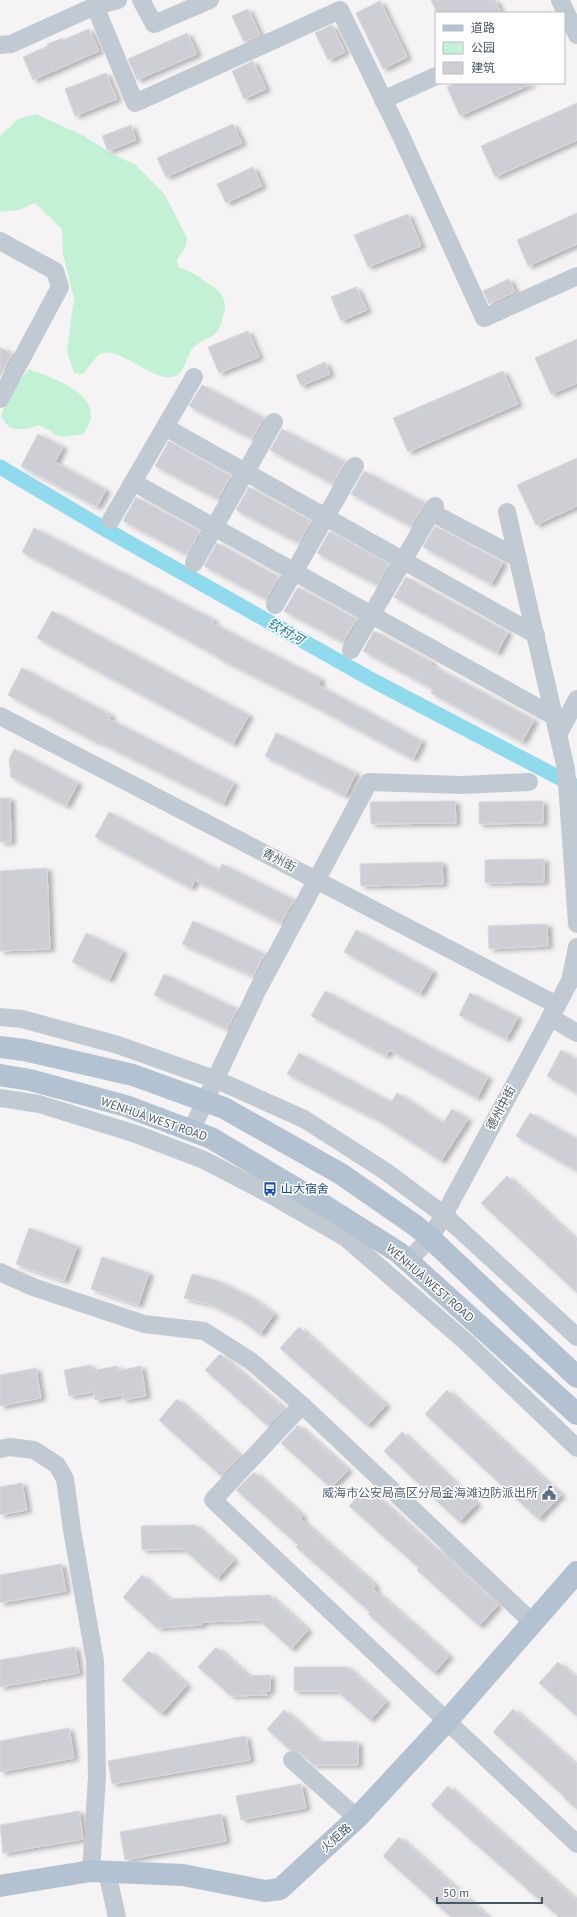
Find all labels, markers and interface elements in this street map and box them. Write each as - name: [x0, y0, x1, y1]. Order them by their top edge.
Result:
- legend: [435, 12, 565, 84]
- text: 道路: [471, 20, 495, 35]
- text: 公园: [471, 40, 495, 55]
- text: 建筑: [471, 60, 495, 75]
- water label: 钦村河: [265, 614, 309, 650]
- street label: 青州街: [260, 845, 299, 874]
- street label: 德州中街: [483, 1083, 518, 1132]
- street label: WÉNHUÀ WEST ROAD: [99, 1093, 209, 1144]
- bus stop icon: 山大宿舍: [262, 1181, 278, 1197]
- place label: 山大宿舍: [281, 1181, 329, 1196]
- street label: WÉNHUÀ WEST ROAD: [383, 1240, 477, 1325]
- place label: 威海市公安局高区分局金海滩边防派出所: [322, 1485, 538, 1500]
- public building icon: 威海市公安局高区分局金海滩边防派出所: [541, 1485, 557, 1501]
- street label: 火炬路: [317, 1820, 354, 1855]
- scale bar: [437, 1879, 542, 1905]
- text: 50 m: [443, 1885, 469, 1900]

